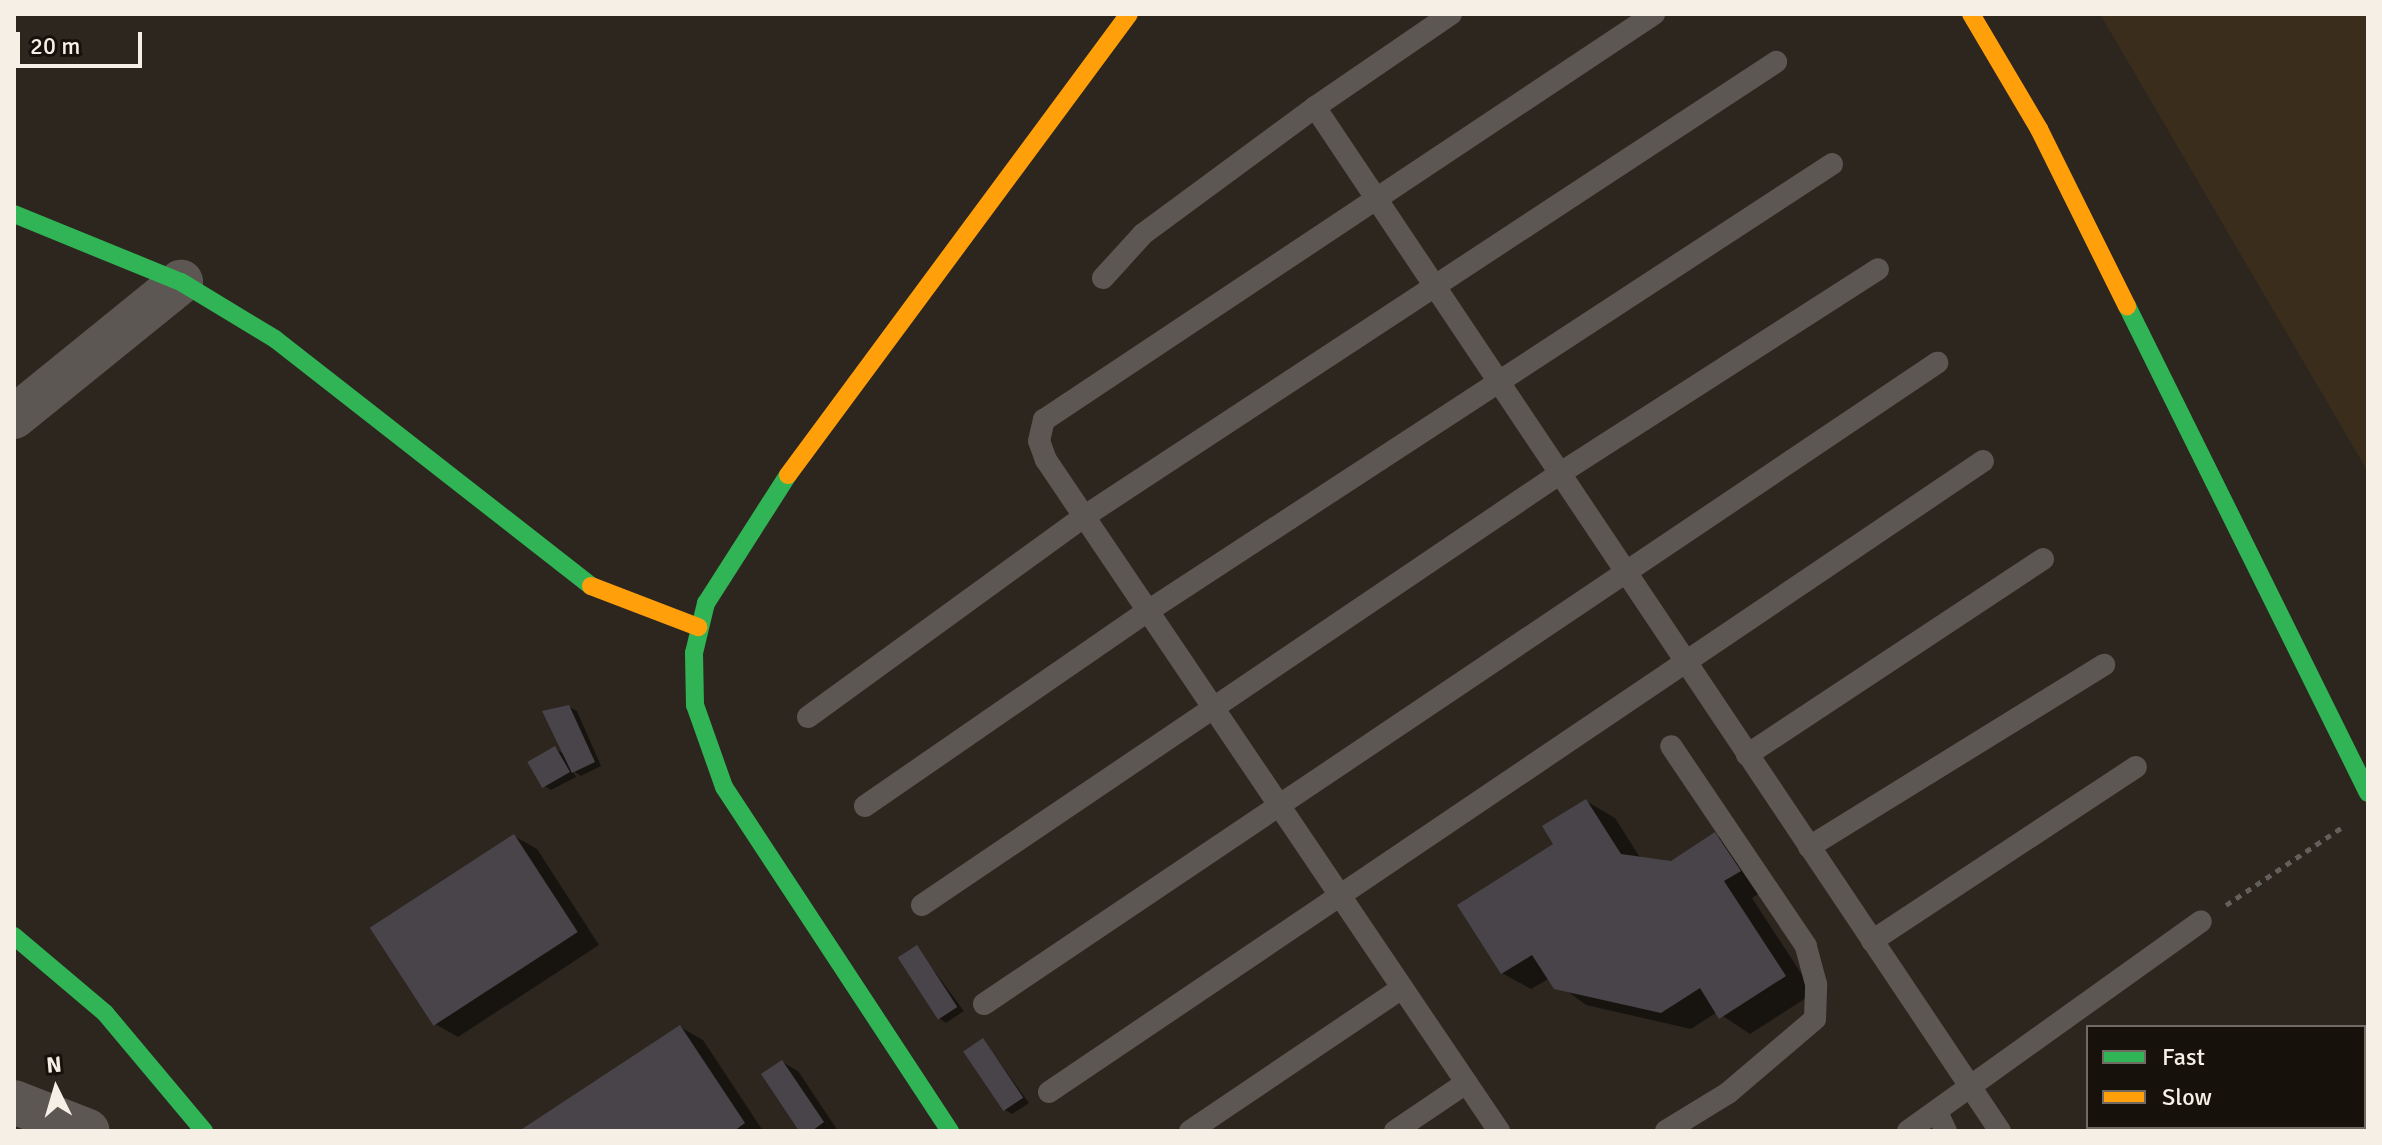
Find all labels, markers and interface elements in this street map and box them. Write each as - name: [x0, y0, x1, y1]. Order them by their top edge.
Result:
- scale bar: [20, 16, 146, 66]
- text: 20 m: [30, 31, 80, 61]
- legend: [2086, 1025, 2366, 1129]
- text: Fast: [2162, 1042, 2205, 1072]
- north arrow: [16, 1049, 96, 1129]
- text: N: [45, 1050, 63, 1079]
- text: Slow: [2162, 1082, 2212, 1112]

